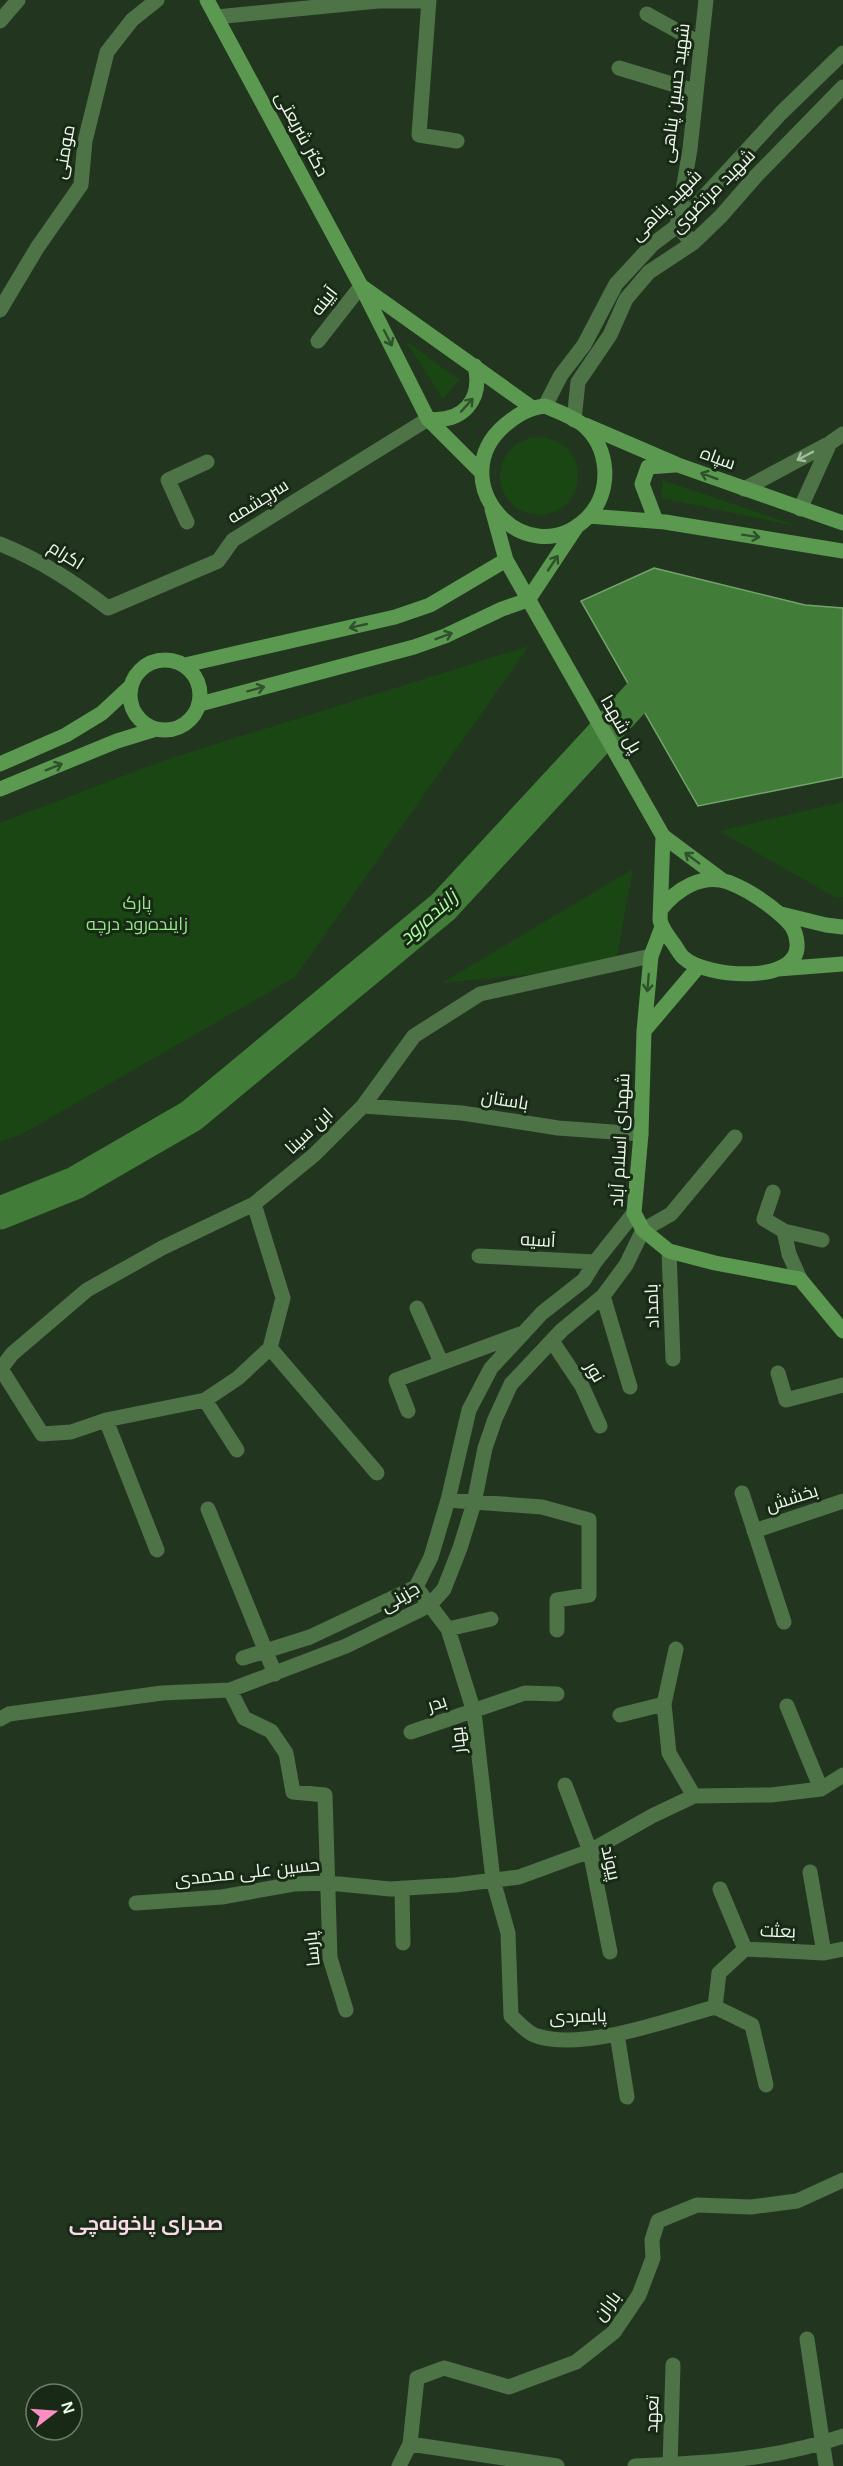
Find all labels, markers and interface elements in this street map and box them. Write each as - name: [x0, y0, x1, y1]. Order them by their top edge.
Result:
- street label: شهید حسین پناهی: [657, 22, 695, 164]
- street label: دکتر شریعتی: [270, 88, 333, 180]
- street label: مومنی: [49, 123, 80, 181]
- street label: شهيد مرتضوی: [667, 145, 760, 238]
- street label: شهید پناهی: [626, 165, 707, 246]
- street label: آیینه: [307, 283, 341, 319]
- one-way arrow: [382, 329, 394, 346]
- one-way arrow: [460, 398, 474, 413]
- street label: سپاه: [697, 442, 738, 474]
- one-way arrow: [797, 450, 814, 462]
- one-way arrow: [700, 469, 719, 480]
- street label: سرچشمه: [224, 474, 293, 529]
- one-way arrow: [741, 530, 760, 541]
- street label: اکرام: [44, 537, 87, 575]
- one-way arrow: [547, 555, 559, 572]
- one-way arrow: [349, 620, 368, 632]
- one-way arrow: [434, 630, 453, 641]
- one-way arrow: [246, 683, 265, 694]
- street label: پل شهدا: [595, 691, 646, 758]
- one-way arrow: [44, 761, 63, 772]
- one-way arrow: [685, 852, 701, 864]
- water label: زاینده‌رود: [395, 884, 464, 949]
- park label: پارک زاینده‌رود درچه: [86, 893, 188, 936]
- one-way arrow: [642, 973, 653, 993]
- street label: شهدای اسلام آباد: [607, 1073, 635, 1208]
- street label: باستان: [480, 1086, 530, 1115]
- street label: ابن سینا: [281, 1104, 338, 1159]
- street label: آسیه: [520, 1229, 556, 1251]
- street label: بامداد: [641, 1283, 663, 1329]
- street label: نور: [580, 1357, 609, 1386]
- street label: بخشش: [763, 1480, 821, 1517]
- street label: جزینی: [377, 1578, 423, 1617]
- street label: بدر: [424, 1691, 450, 1717]
- street label: بهار: [446, 1725, 471, 1755]
- street label: پیوند: [595, 1844, 625, 1883]
- street label: حسین علی محمدی: [173, 1854, 321, 1891]
- street label: بعثت: [760, 1920, 796, 1942]
- street label: پارسا: [300, 1930, 326, 1967]
- street label: پایمردی: [549, 2005, 607, 2029]
- district label: صحرای پاخونه‌چی: [69, 2212, 223, 2237]
- street label: باران: [589, 2287, 625, 2325]
- north arrow: [24, 2382, 84, 2442]
- street label: تعهد: [641, 2395, 664, 2433]
- text: N: [58, 2400, 78, 2416]

